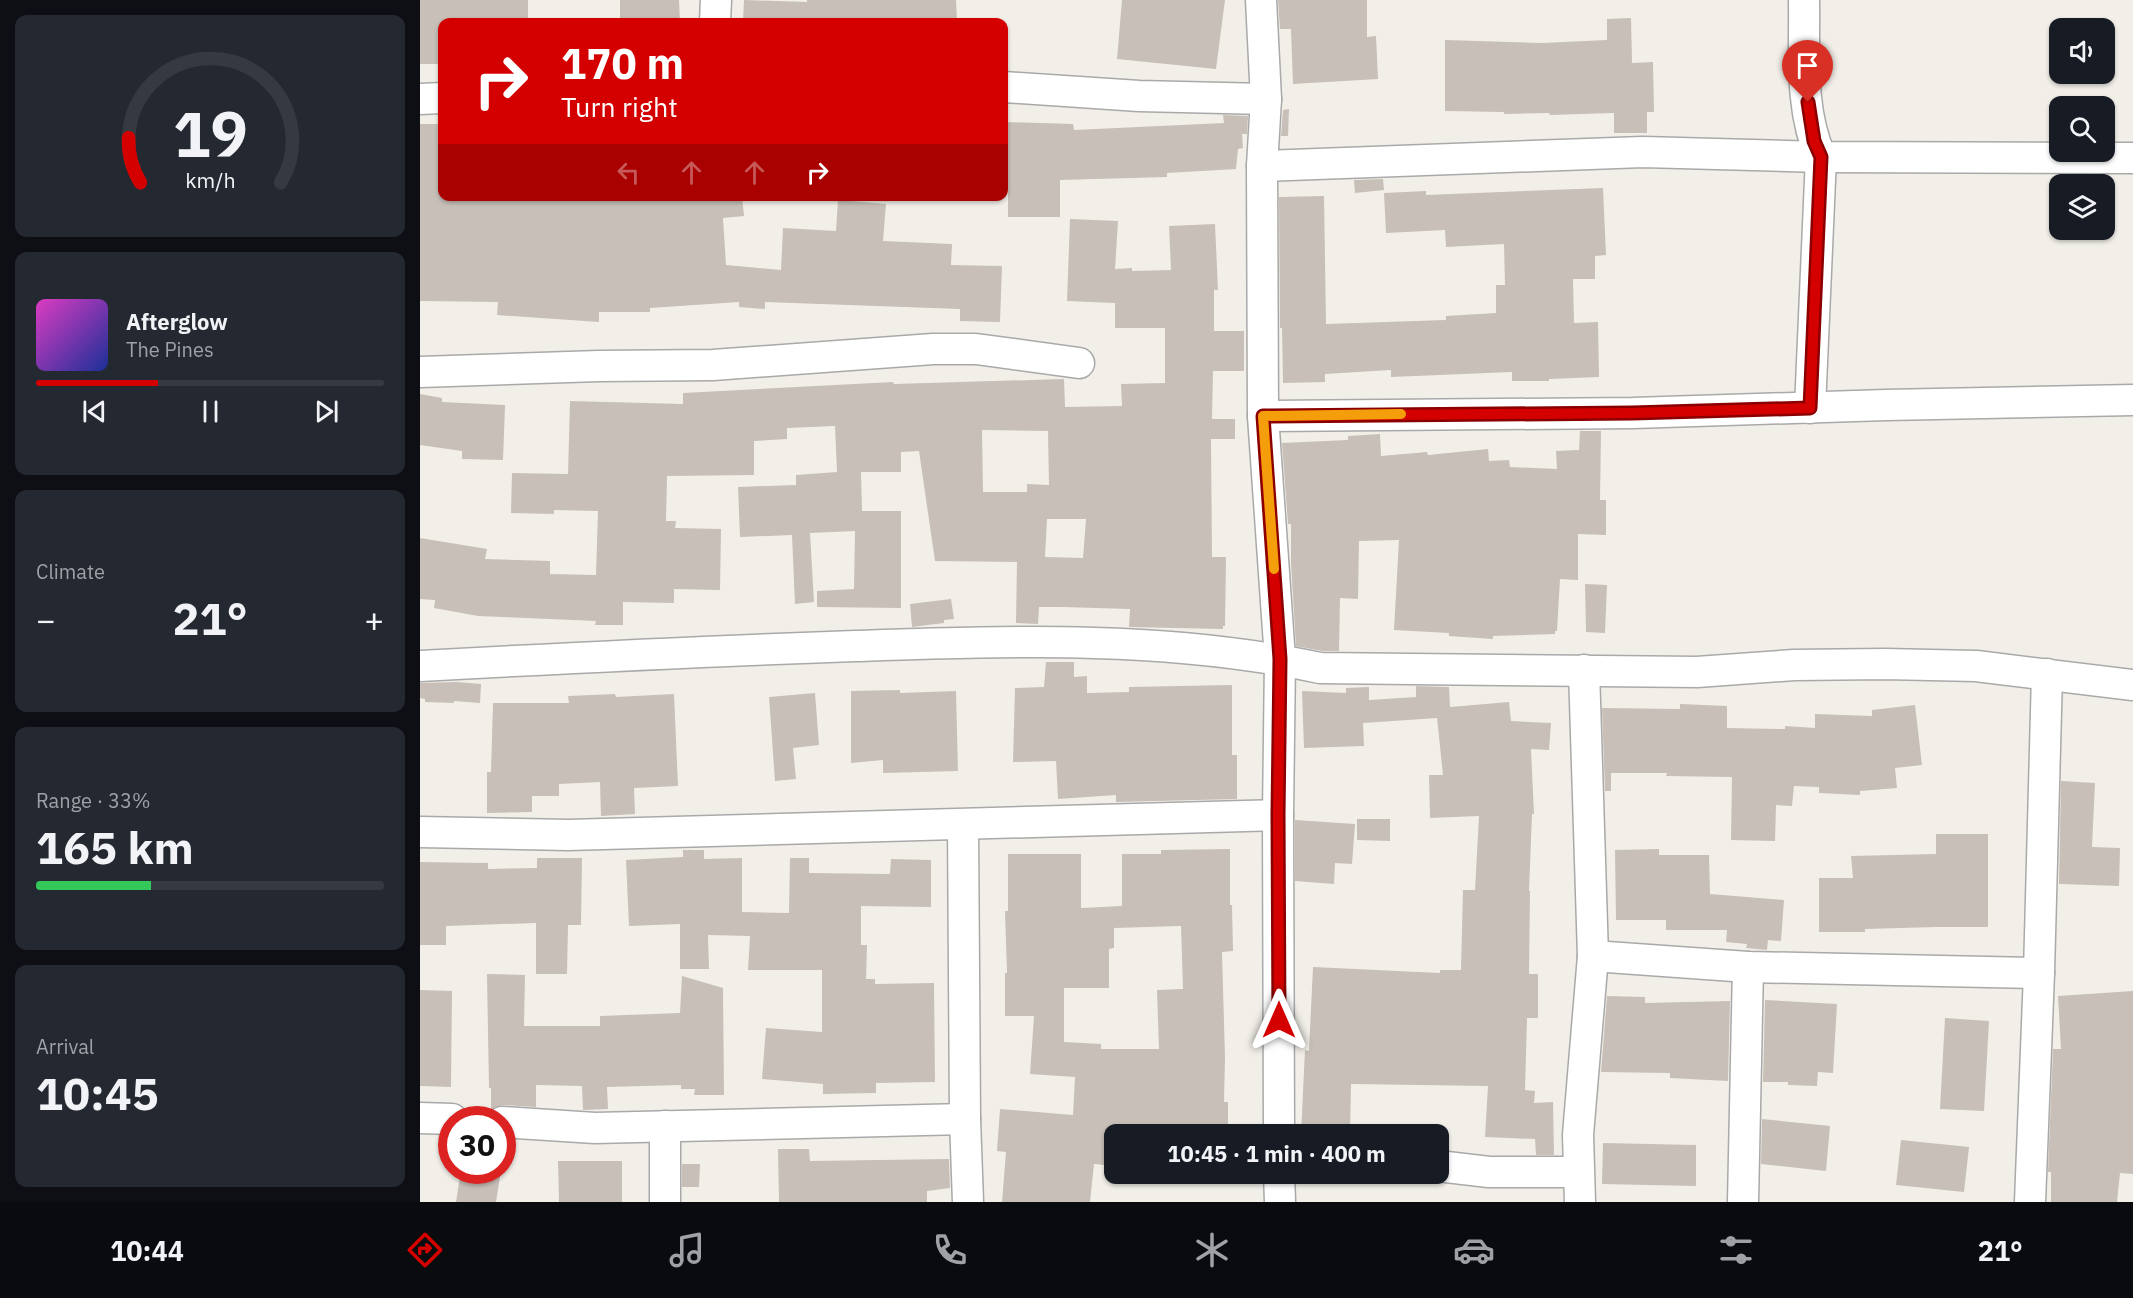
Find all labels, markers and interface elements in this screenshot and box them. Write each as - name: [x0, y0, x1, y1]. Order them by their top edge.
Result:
- map controls: [2049, 18, 2115, 240]
- button: sound: [2049, 18, 2115, 84]
- text: 170 m: [561, 36, 684, 91]
- pin: [1782, 40, 1833, 102]
- icon: right: [462, 42, 540, 120]
- icon: arrive: [1791, 49, 1824, 82]
- text: Turn right: [561, 89, 678, 124]
- text: 19: [173, 93, 247, 174]
- button: search: [2049, 96, 2115, 162]
- icon: left: [612, 156, 645, 189]
- icon: ahead: [675, 156, 708, 189]
- icon: ahead: [738, 156, 771, 189]
- icon: right: [801, 156, 834, 189]
- text: km/h: [185, 167, 235, 195]
- button: layers: [2049, 174, 2115, 240]
- text: Afterglow: [126, 307, 228, 336]
- text: The Pines: [126, 336, 214, 363]
- icon: previous: [78, 395, 111, 428]
- icon: pause: [194, 395, 227, 428]
- icon: next: [310, 395, 343, 428]
- text: Climate: [36, 558, 105, 585]
- text: 21°: [172, 589, 248, 647]
- text: −: [36, 598, 56, 641]
- text: +: [364, 598, 384, 641]
- text: Range · 33%: [36, 787, 151, 814]
- text: 165 km: [36, 818, 194, 876]
- position arrow: [1247, 988, 1311, 1052]
- text: Arrival: [36, 1033, 94, 1060]
- text: 10:45: [36, 1064, 159, 1122]
- speed limit sign: 30: [438, 1106, 516, 1184]
- text: 10:45 · 1 min · 400 m: [1167, 1139, 1386, 1168]
- icon: directions: [404, 1229, 446, 1271]
- icon: music: [666, 1229, 708, 1271]
- icon: phone: [929, 1229, 971, 1271]
- icon: climate: [1191, 1229, 1233, 1271]
- icon: car: [1453, 1229, 1495, 1271]
- icon: filters: [1715, 1229, 1757, 1271]
- text: 10:44: [110, 1233, 184, 1268]
- text: 21°: [1978, 1233, 2023, 1268]

